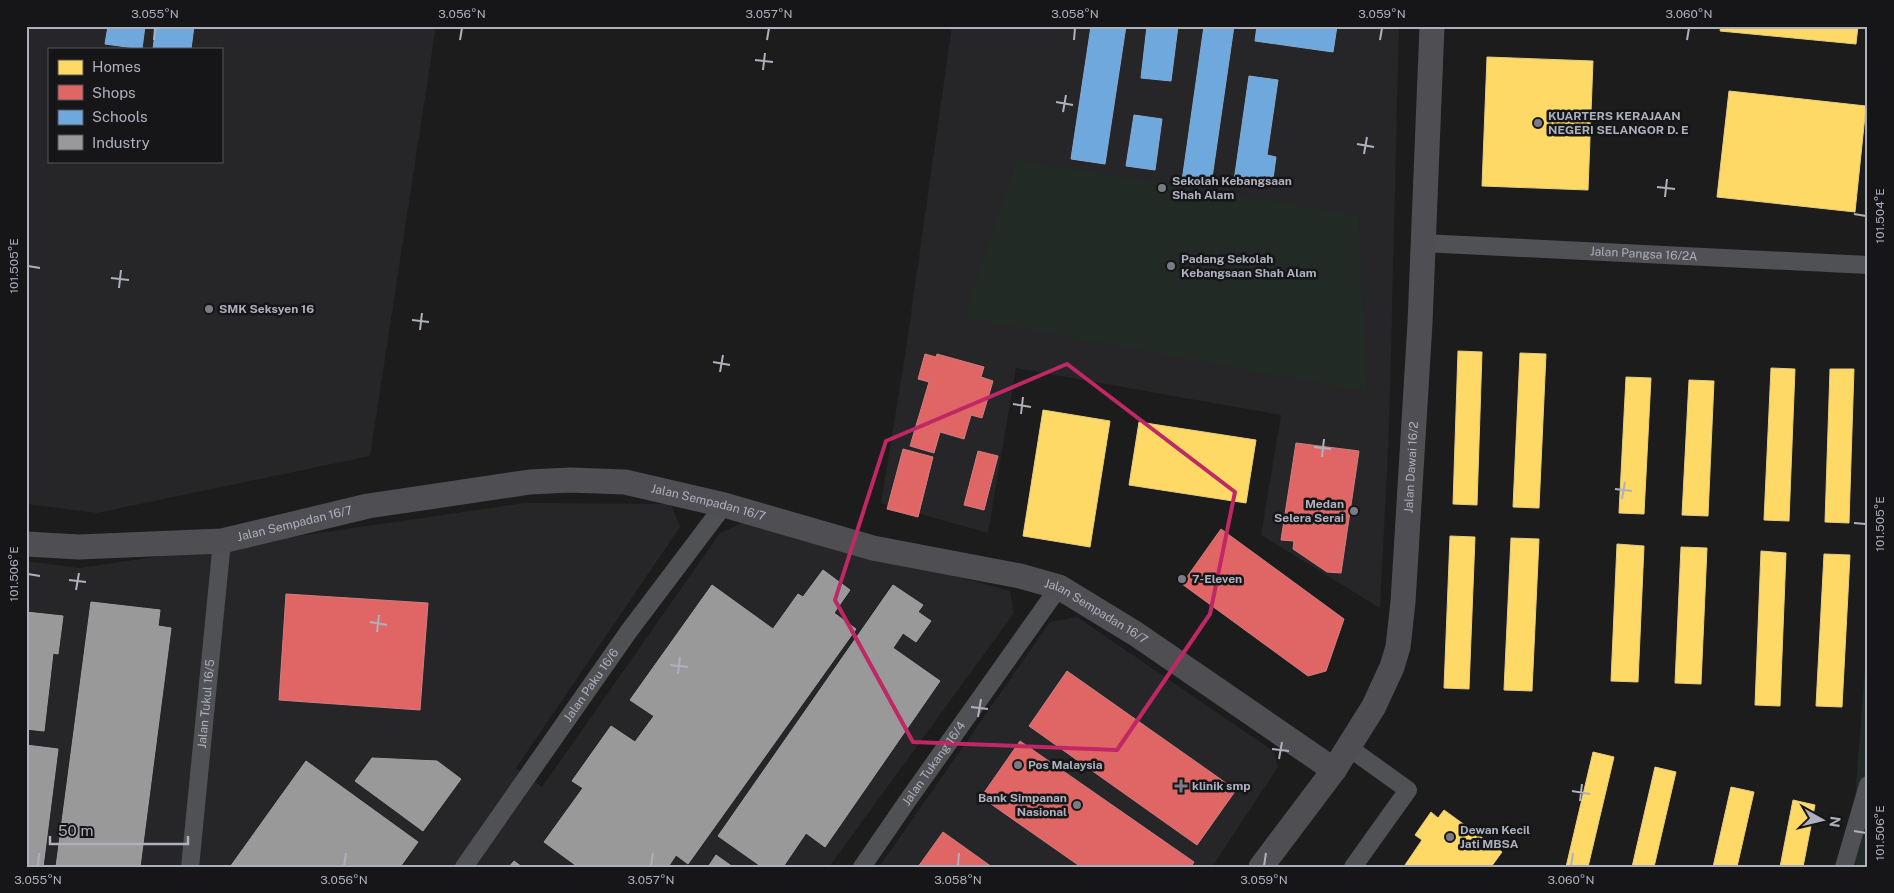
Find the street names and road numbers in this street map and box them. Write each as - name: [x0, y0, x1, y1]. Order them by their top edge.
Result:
- street label: Jalan Pangsa 16/2A: [1590, 244, 1698, 264]
- street label: Jalan Dawai 16/2: [1401, 421, 1421, 513]
- street label: Jalan Sempadan 16/7: [650, 481, 767, 524]
- street label: Jalan Sempadan 16/7: [236, 503, 354, 544]
- street label: Jalan Sempadan 16/7: [1043, 576, 1150, 647]
- street label: Jalan Paku 16/6: [561, 646, 622, 724]
- street label: Jalan Tukul 16/5: [195, 658, 217, 749]
- street label: Jalan Tukang 16/4: [899, 718, 969, 808]

